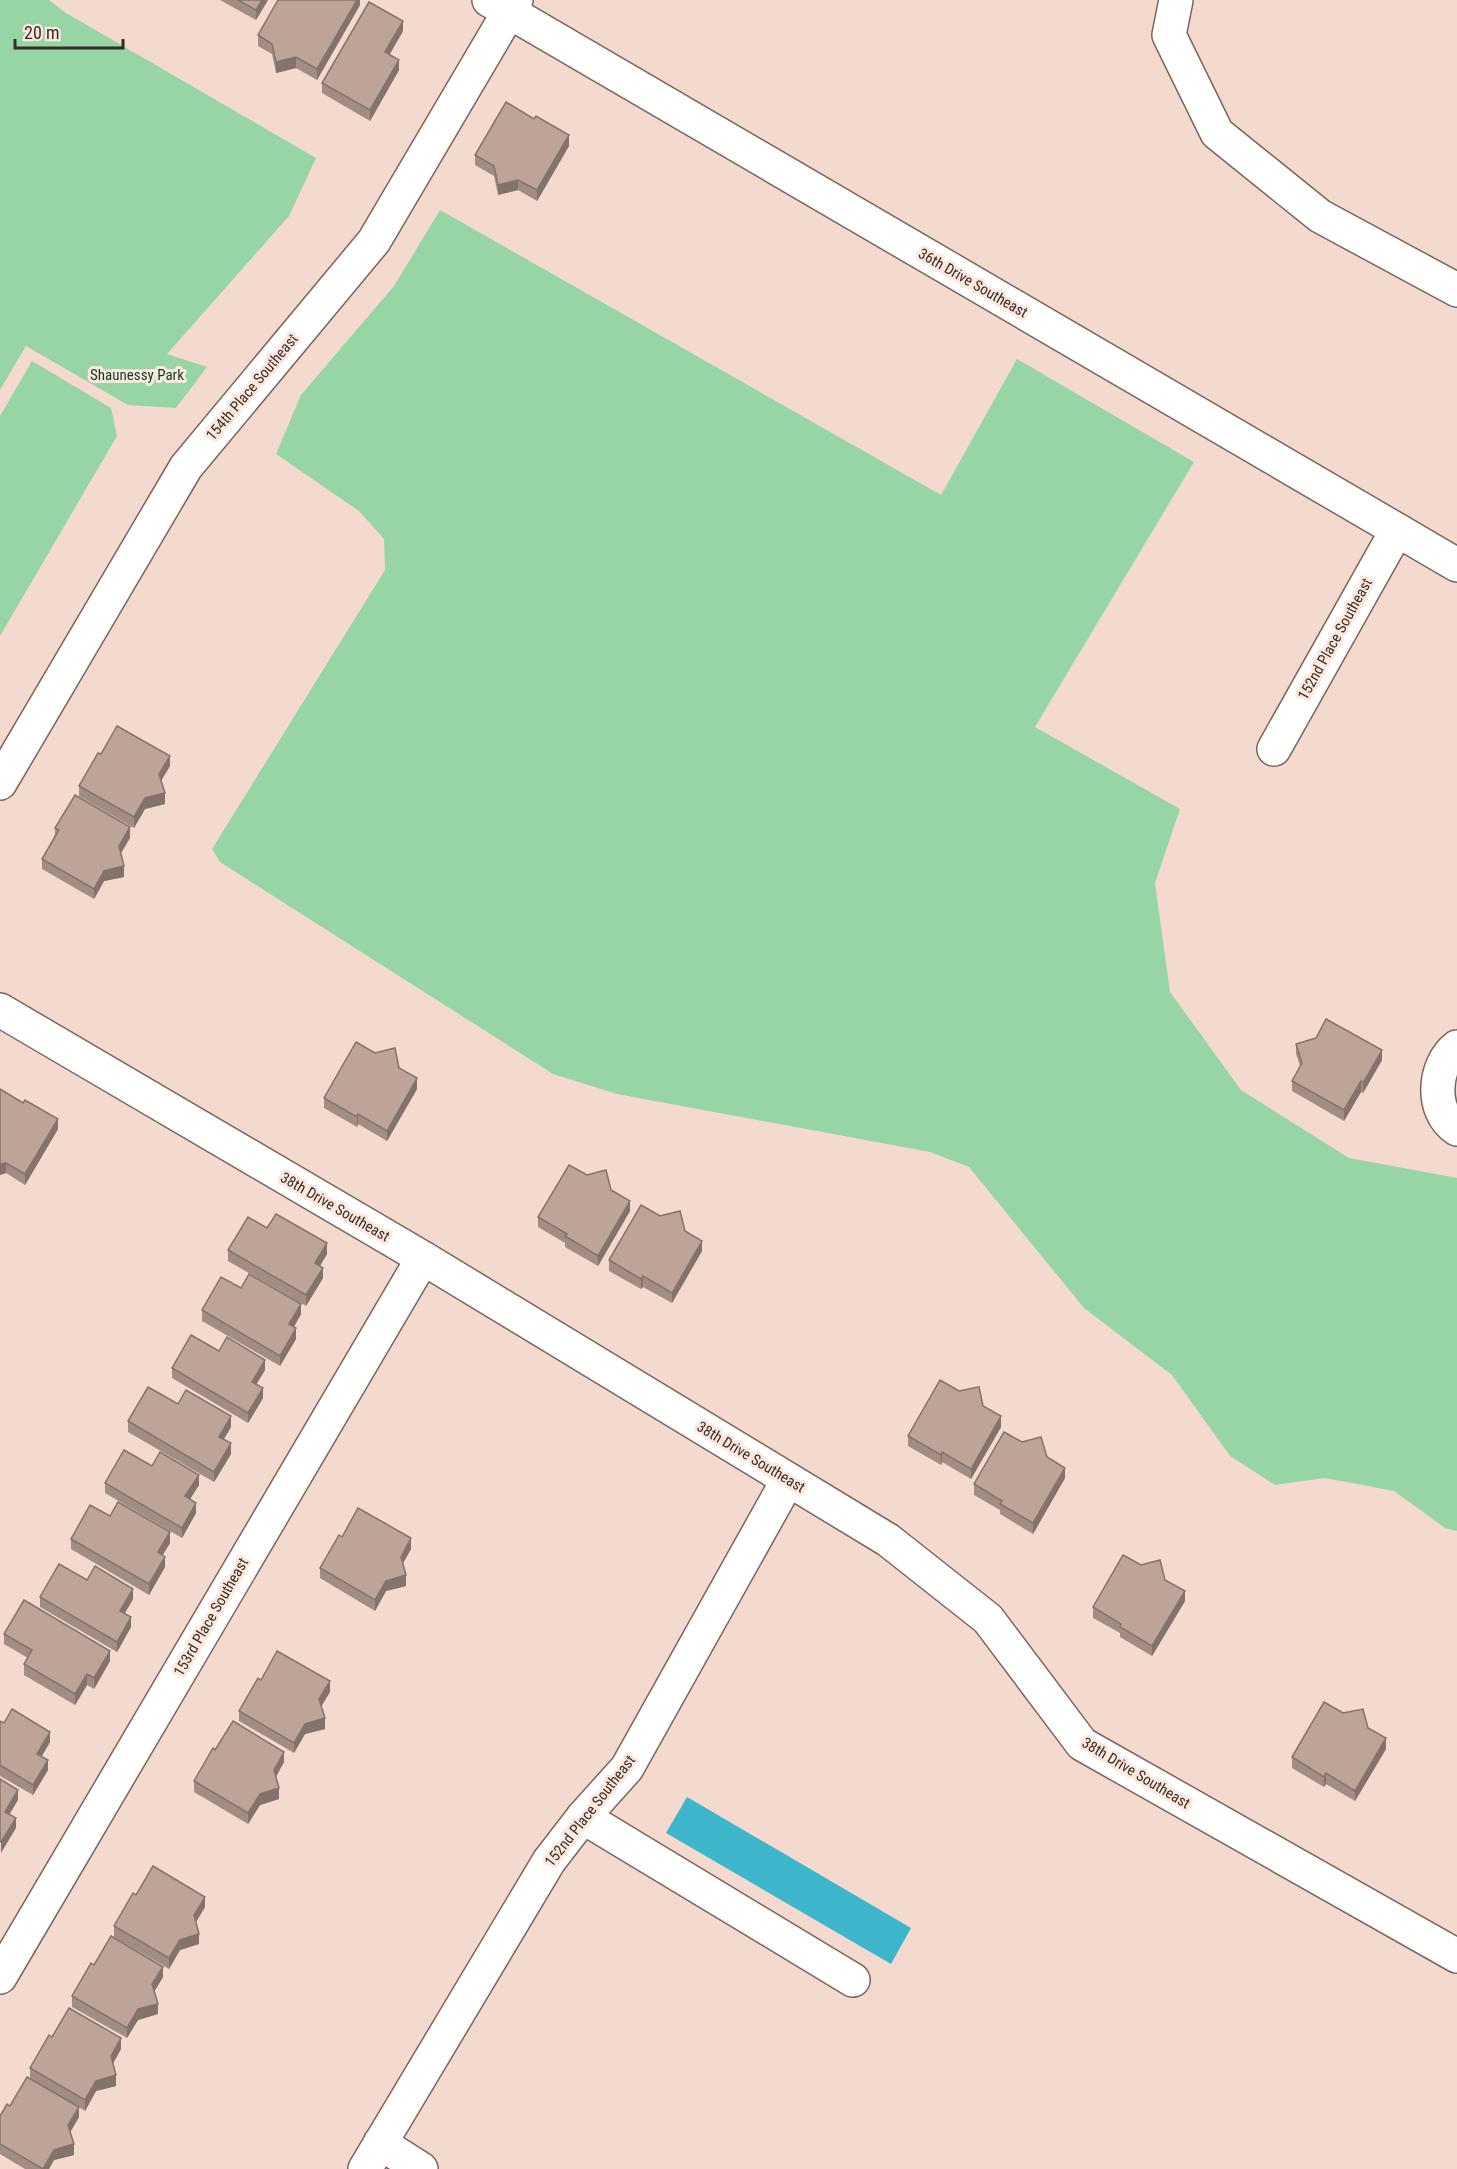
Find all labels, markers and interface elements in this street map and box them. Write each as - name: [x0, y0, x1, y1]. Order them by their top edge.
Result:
- scale bar: [15, 12, 123, 50]
- text: 20 m: [24, 22, 59, 43]
- street label: 36th Drive Southeast: [915, 244, 1031, 322]
- street label: 154th Place Southeast: [202, 330, 302, 444]
- park label: Shaunessy Park: [90, 366, 184, 384]
- street label: 152nd Place Southeast: [1294, 575, 1376, 703]
- street label: 38th Drive Southeast: [277, 1168, 393, 1246]
- street label: 38th Drive Southeast: [694, 1418, 808, 1496]
- street label: 153rd Place Southeast: [170, 1555, 252, 1679]
- street label: 38th Drive Southeast: [1079, 1734, 1193, 1812]
- street label: 152nd Place Southeast: [541, 1752, 639, 1870]

